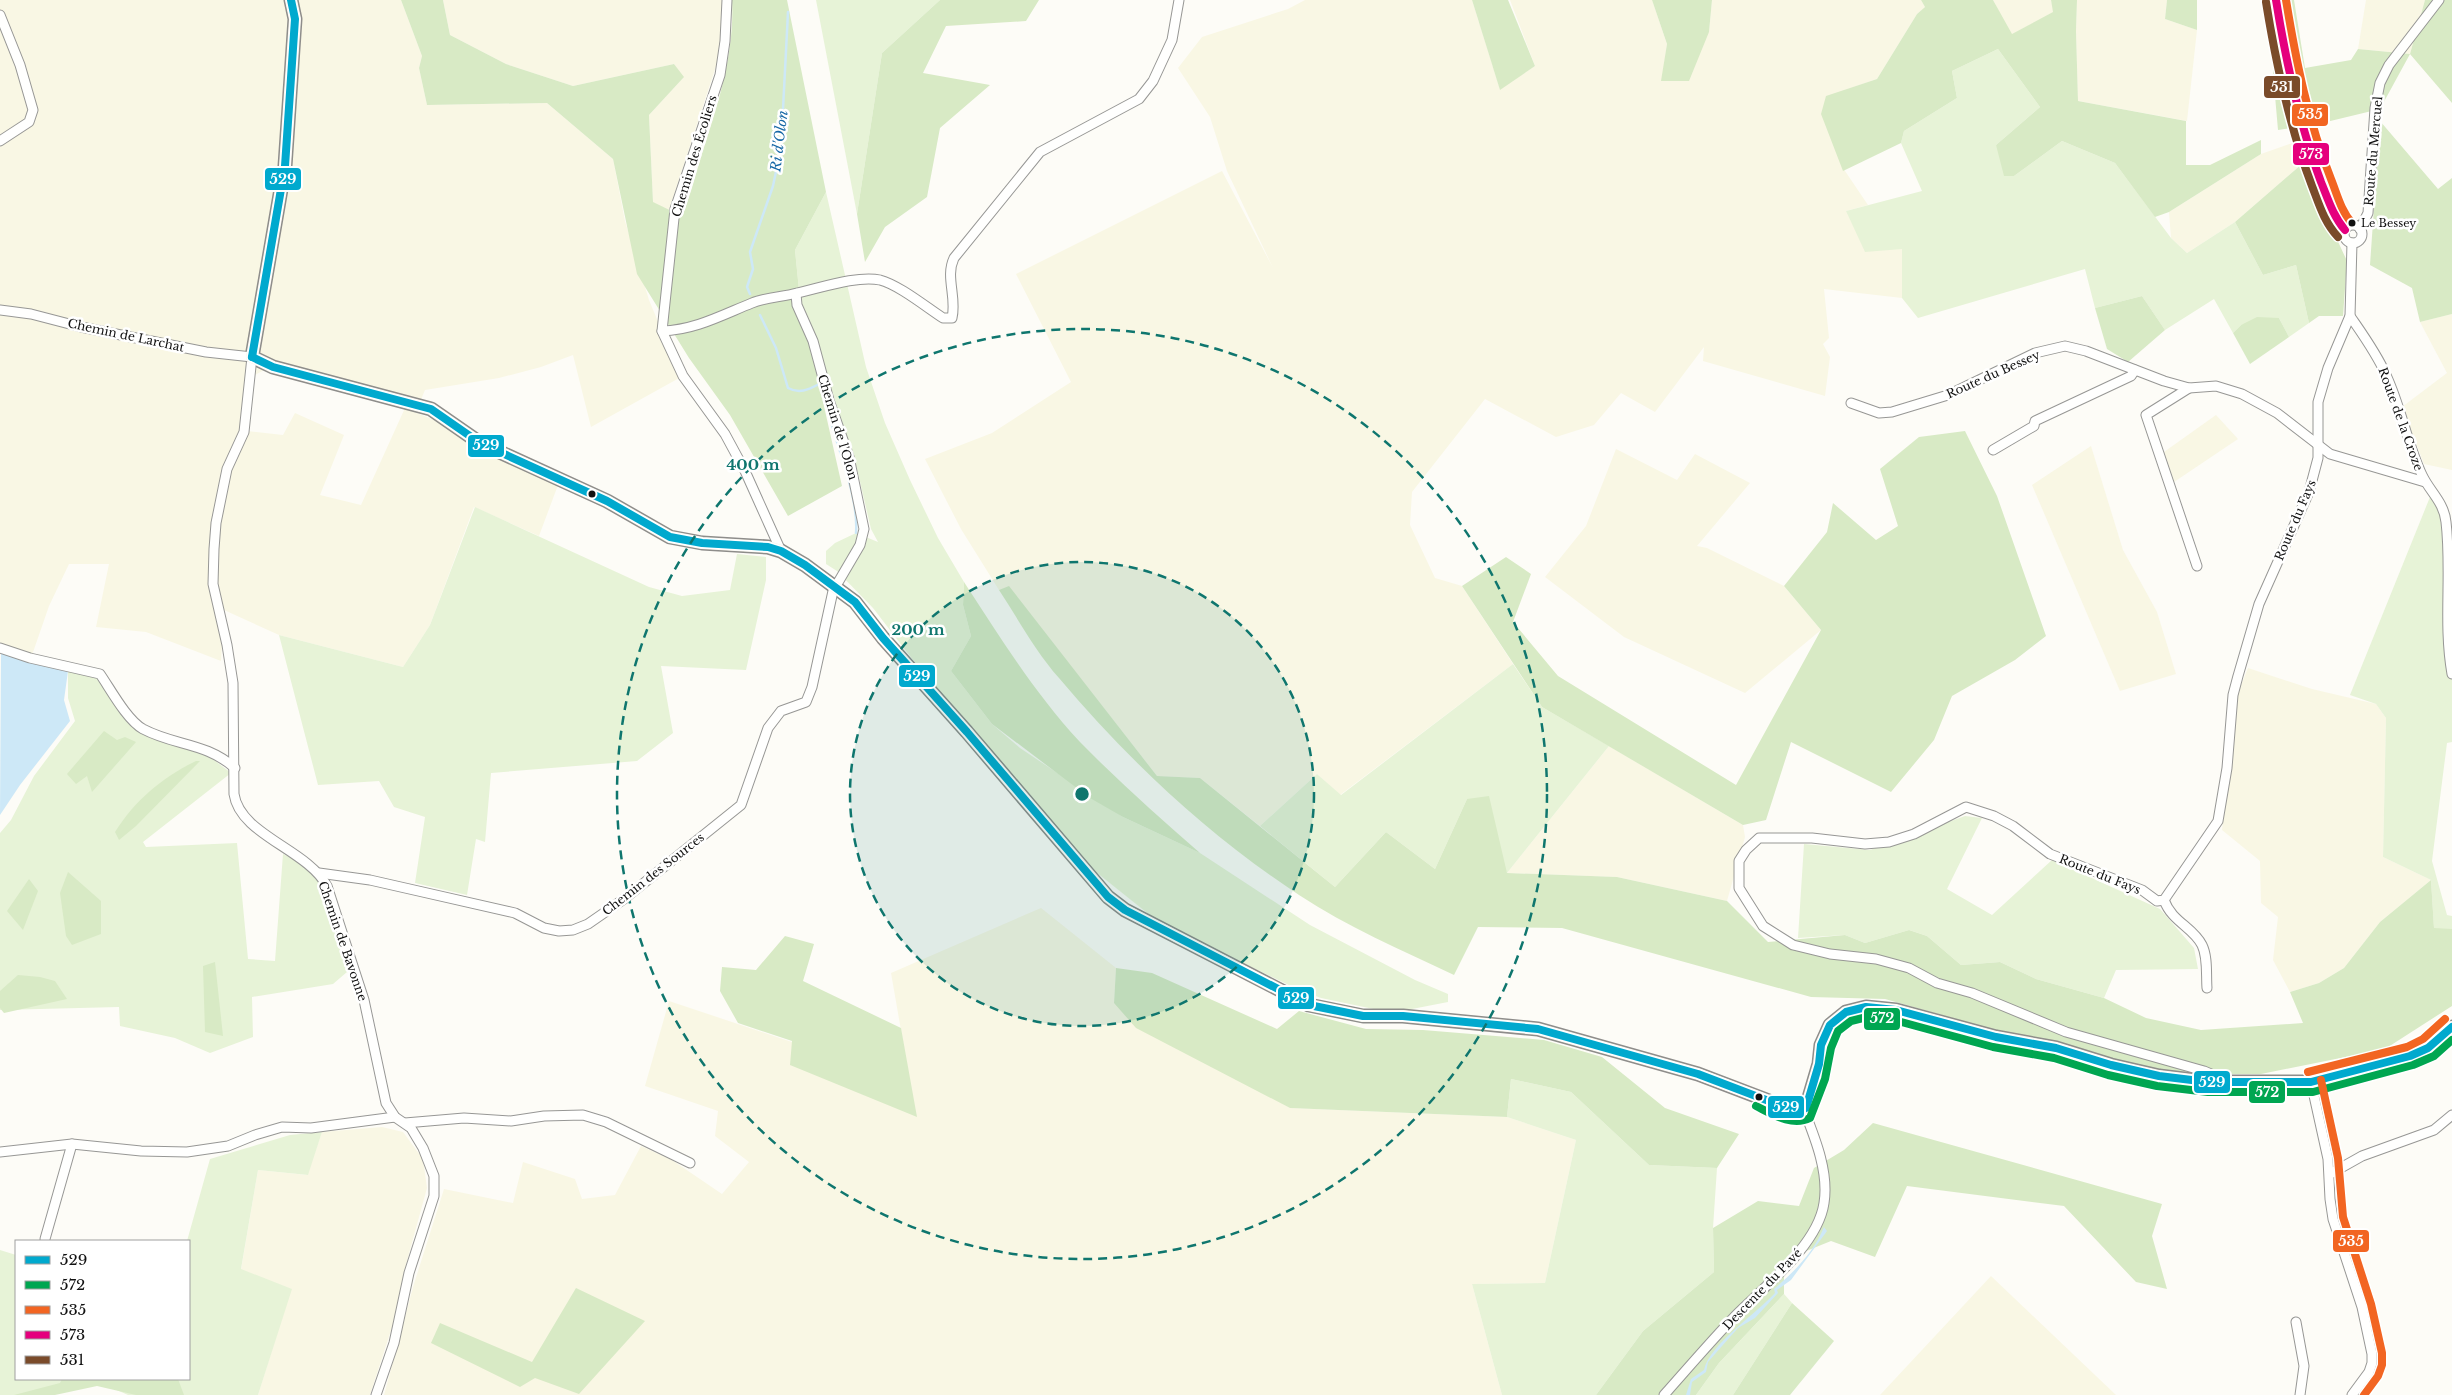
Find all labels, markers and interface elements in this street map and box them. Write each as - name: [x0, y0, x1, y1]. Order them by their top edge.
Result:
- line badge: 531: [2263, 75, 2301, 99]
- text: 531: [2270, 78, 2294, 96]
- street label: Chemin des Écoliers: [667, 93, 720, 219]
- street label: Route du Mercuel: [2361, 95, 2385, 207]
- line badge: 535: [2291, 103, 2329, 127]
- text: 535: [2297, 105, 2323, 123]
- water label: Ri d'Olon: [766, 109, 792, 174]
- line badge: 573: [2292, 142, 2330, 166]
- text: 573: [2299, 145, 2323, 163]
- line badge: 529: [264, 167, 302, 191]
- text: 529: [270, 170, 296, 188]
- place label: Le Bessey: [2361, 216, 2416, 230]
- marker: Le Bessey: [2347, 218, 2357, 228]
- street label: Chemin de Larchat: [66, 315, 186, 355]
- street label: Route du Bessey: [1944, 346, 2042, 401]
- street label: Route de la Croze: [2375, 365, 2427, 473]
- street label: Chemin de l'Olon: [815, 372, 861, 482]
- line badge: 529: [467, 434, 505, 458]
- text: 529: [473, 436, 499, 454]
- text: 400 m: [726, 455, 780, 474]
- street label: Route du Fays: [2271, 477, 2319, 563]
- unlabelled marker: [587, 489, 597, 499]
- text: 200 m: [892, 620, 945, 639]
- line badge: 529: [898, 664, 936, 688]
- text: 529: [904, 667, 930, 685]
- centre of rings: [1073, 785, 1091, 803]
- street label: Chemin des Sources: [599, 830, 707, 918]
- street label: Route du Fays: [2057, 851, 2143, 897]
- street label: Chemin de Bavonne: [315, 879, 371, 1003]
- line badge: 529: [1277, 986, 1315, 1010]
- text: 529: [1283, 989, 1309, 1007]
- line badge: 572: [1863, 1007, 1901, 1031]
- text: 572: [1870, 1009, 1894, 1027]
- line badge: 529: [2193, 1070, 2231, 1094]
- text: 529: [2199, 1073, 2225, 1091]
- line badge: 572: [2248, 1080, 2286, 1104]
- text: 572: [2255, 1083, 2279, 1101]
- unlabelled marker: [1754, 1092, 1764, 1102]
- line badge: 529: [1767, 1095, 1805, 1119]
- text: 529: [1773, 1098, 1799, 1116]
- line badge: 535: [2332, 1229, 2370, 1253]
- text: 535: [2338, 1232, 2364, 1250]
- legend: [15, 1240, 190, 1380]
- street label: Descente du Pavé: [1719, 1245, 1805, 1333]
- text: 529: [60, 1250, 87, 1269]
- text: 572: [60, 1275, 85, 1294]
- text: 535: [60, 1300, 86, 1319]
- text: 573: [60, 1325, 85, 1344]
- text: 531: [60, 1350, 84, 1369]

